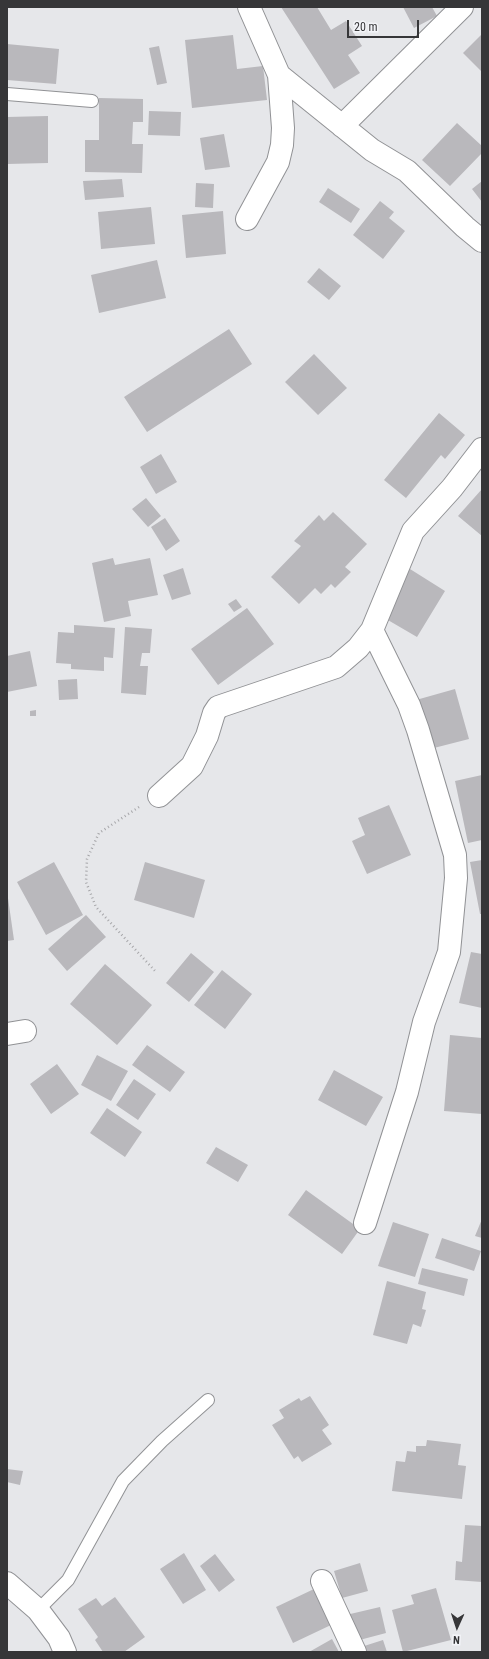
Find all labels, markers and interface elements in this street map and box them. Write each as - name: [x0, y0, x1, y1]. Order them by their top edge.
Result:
- scale bar: [349, 12, 421, 38]
- text: 20 m: [354, 20, 378, 34]
- north arrow: [437, 1607, 477, 1647]
- text: N: [453, 1633, 460, 1646]

